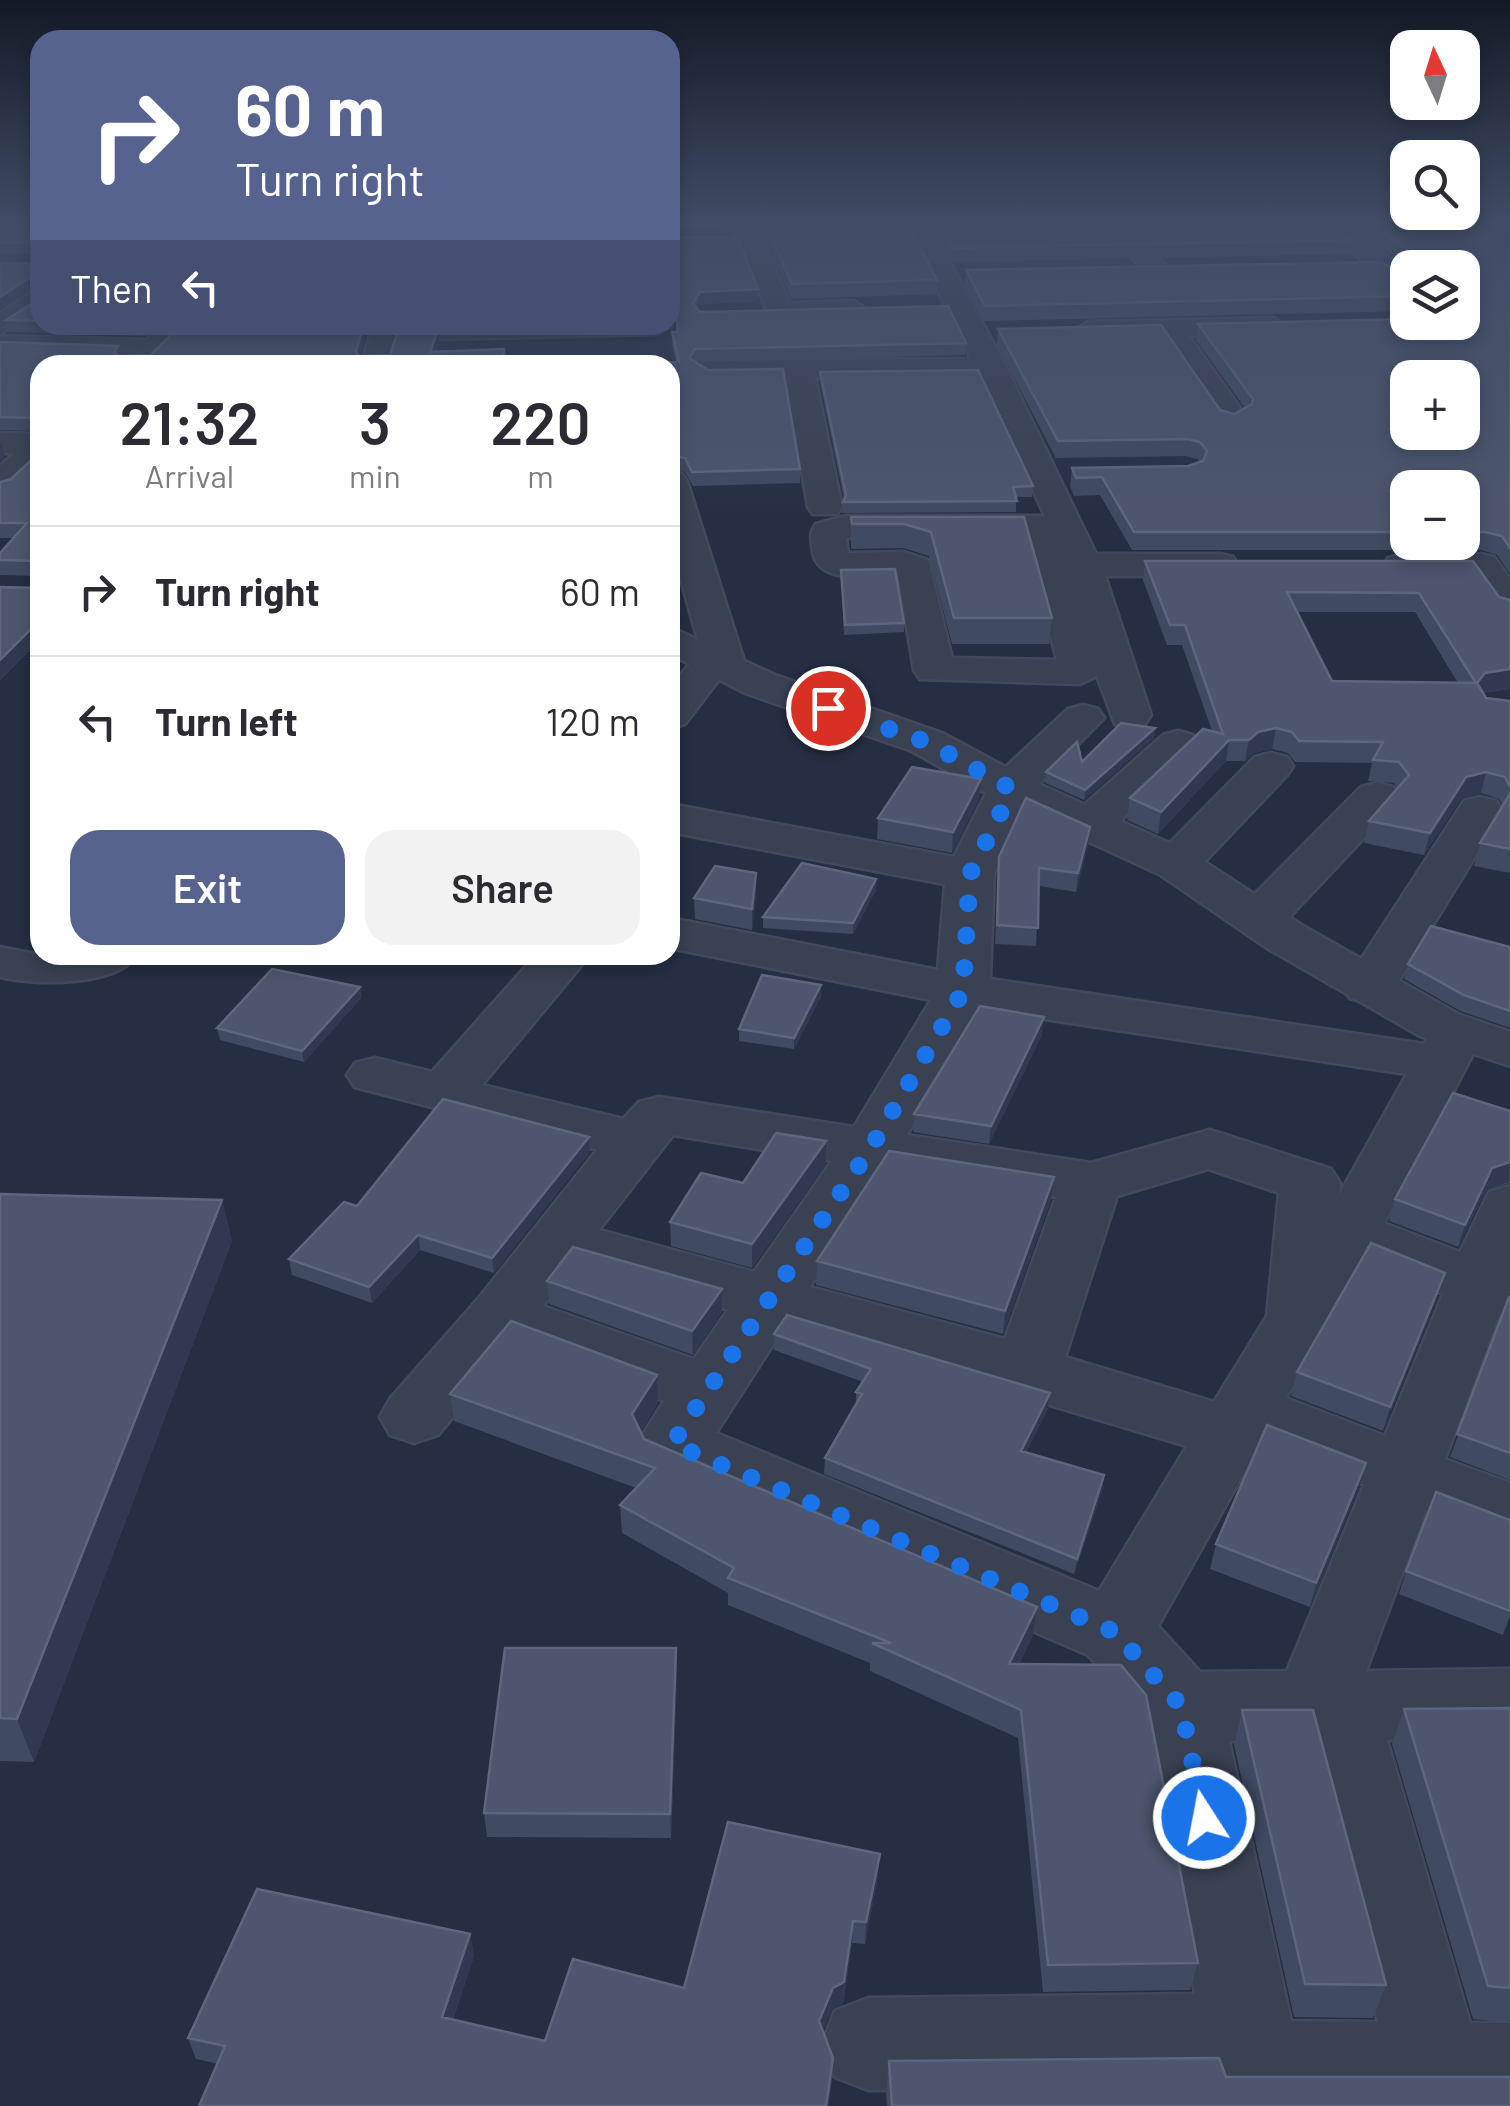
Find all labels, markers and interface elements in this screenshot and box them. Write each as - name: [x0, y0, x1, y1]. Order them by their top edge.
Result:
- north arrow: [1390, 30, 1480, 120]
- map controls: [1390, 30, 1480, 560]
- text: 60 m: [235, 66, 385, 150]
- icon: right: [70, 70, 200, 200]
- button: search: [1390, 140, 1480, 230]
- text: Turn right: [235, 151, 425, 205]
- button: layers: [1390, 250, 1480, 340]
- icon: left: [173, 260, 228, 315]
- text: Then: [70, 265, 153, 311]
- button: +: [1390, 360, 1480, 450]
- text: 21:32: [120, 385, 259, 457]
- text: 3: [359, 385, 391, 457]
- text: 220: [490, 385, 591, 457]
- text: Arrival: [145, 456, 234, 494]
- text: min: [349, 456, 401, 494]
- text: m: [527, 456, 554, 494]
- button: −: [1390, 470, 1480, 560]
- icon: right: [70, 564, 125, 619]
- text: Turn right: [155, 568, 320, 614]
- text: 60 m: [560, 568, 640, 614]
- pin: [786, 666, 871, 751]
- icon: arrive: [801, 681, 856, 736]
- icon: left: [70, 694, 125, 749]
- text: Turn left: [155, 698, 298, 744]
- text: 120 m: [546, 698, 640, 744]
- button: Exit: [70, 830, 345, 945]
- button: Share: [365, 830, 640, 945]
- position arrow: [1152, 1766, 1256, 1870]

